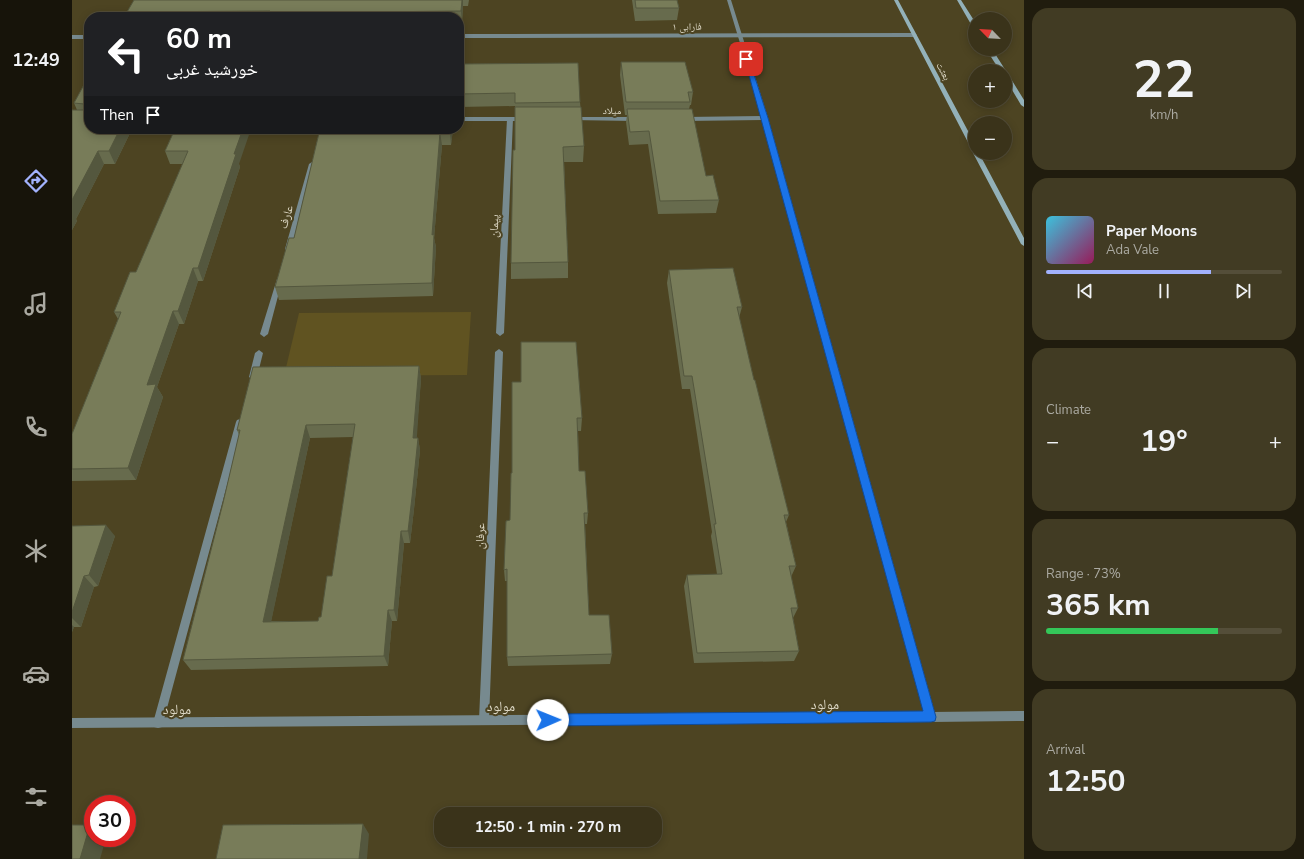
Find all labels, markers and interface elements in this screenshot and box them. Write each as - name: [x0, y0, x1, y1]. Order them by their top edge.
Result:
- north arrow: [968, 12, 1012, 56]
- map controls: [968, 12, 1012, 160]
- text: 60 m: [166, 20, 232, 58]
- street label: فارابی ۱: [672, 20, 702, 34]
- icon: left: [100, 28, 152, 80]
- pin: [729, 42, 763, 76]
- text: 22: [1133, 44, 1195, 115]
- text: 12:49: [12, 48, 60, 72]
- icon: arrive: [735, 48, 757, 70]
- text: خورشید غربی: [166, 57, 258, 81]
- street label: بعثت: [933, 60, 954, 83]
- button: +: [968, 64, 1012, 108]
- icon: arrive: [142, 104, 164, 126]
- street label: میلاد: [603, 104, 622, 118]
- text: Then: [100, 105, 134, 125]
- text: km/h: [1150, 106, 1178, 124]
- button: −: [968, 116, 1012, 160]
- icon: directions: [22, 167, 50, 195]
- street label: عارف: [275, 203, 297, 231]
- street label: پیمان: [485, 213, 503, 238]
- text: Paper Moons: [1106, 221, 1197, 241]
- text: Ada Vale: [1106, 241, 1159, 259]
- icon: previous: [1074, 280, 1096, 302]
- icon: pause: [1153, 280, 1175, 302]
- icon: next: [1232, 280, 1254, 302]
- icon: music: [22, 290, 50, 318]
- text: Climate: [1046, 401, 1091, 419]
- icon: phone: [22, 413, 50, 441]
- text: 19°: [1140, 421, 1188, 462]
- text: −: [1046, 427, 1059, 457]
- text: +: [1269, 427, 1282, 457]
- street label: عرفان: [472, 523, 488, 549]
- icon: climate: [22, 537, 50, 565]
- text: Range · 73%: [1046, 565, 1121, 583]
- text: 365 km: [1046, 585, 1151, 626]
- icon: car: [22, 660, 50, 688]
- street label: مولود: [811, 695, 839, 714]
- street label: مولود: [487, 697, 515, 716]
- position arrow: [527, 699, 569, 741]
- street label: مولود: [163, 700, 191, 719]
- text: Arrival: [1046, 741, 1085, 759]
- text: 12:50: [1046, 761, 1125, 802]
- icon: filters: [22, 783, 50, 811]
- speed limit sign: 30: [84, 795, 136, 847]
- text: 12:50 · 1 min · 270 m: [475, 817, 621, 837]

